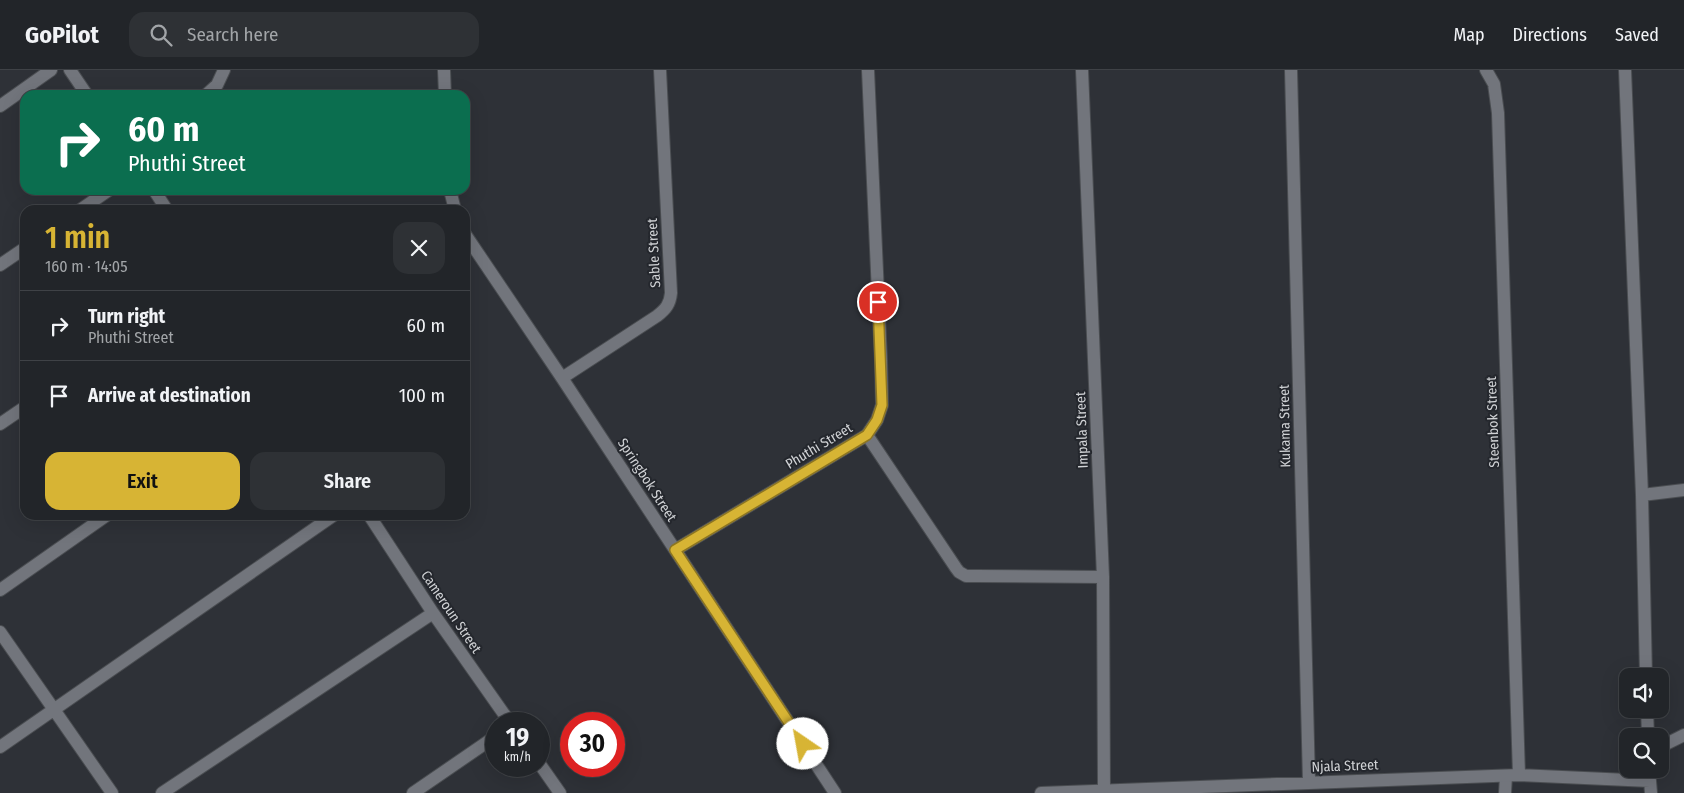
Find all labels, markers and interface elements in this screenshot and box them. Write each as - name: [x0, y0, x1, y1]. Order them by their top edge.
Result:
- search box: [129, 12, 479, 57]
- text: GoPilot: [25, 21, 99, 49]
- icon: search: [147, 21, 175, 49]
- text: Search here: [187, 23, 279, 46]
- text: Map: [1453, 24, 1485, 46]
- text: Directions: [1513, 24, 1587, 46]
- text: Saved: [1615, 24, 1659, 46]
- text: 60 m: [128, 108, 199, 150]
- icon: right: [45, 110, 110, 175]
- text: Phuthi Street: [128, 150, 246, 177]
- street label: Sable Street: [644, 217, 664, 288]
- text: 1 min: [45, 220, 110, 256]
- button: close: [393, 222, 445, 274]
- text: 160 m · 14:05: [45, 257, 128, 276]
- pin: [857, 281, 899, 323]
- icon: arrive: [864, 288, 892, 316]
- text: Turn right: [88, 305, 165, 328]
- icon: right: [45, 312, 73, 340]
- text: 60 m: [407, 314, 445, 337]
- text: Phuthi Street: [88, 328, 174, 347]
- street label: Steenbok Street: [1483, 376, 1503, 468]
- icon: arrive: [45, 382, 73, 410]
- text: Arrive at destination: [88, 384, 251, 407]
- text: 100 m: [399, 384, 445, 407]
- street label: Kukama Street: [1276, 384, 1294, 468]
- street label: Impala Street: [1072, 391, 1092, 469]
- street label: Phuthi Street: [782, 419, 856, 473]
- street label: Springbok Street: [614, 435, 680, 525]
- button: Exit: [45, 452, 240, 510]
- button: Share: [250, 452, 445, 510]
- street label: Cameroun Street: [417, 568, 485, 657]
- map controls: [1619, 668, 1669, 778]
- button: sound: [1619, 668, 1669, 718]
- speed limit sign: 30: [560, 712, 625, 777]
- position arrow: [776, 717, 828, 769]
- text: 19: [506, 723, 529, 753]
- button: search: [1619, 728, 1669, 778]
- text: km/h: [504, 750, 531, 764]
- street label: Njala Street: [1311, 756, 1379, 776]

